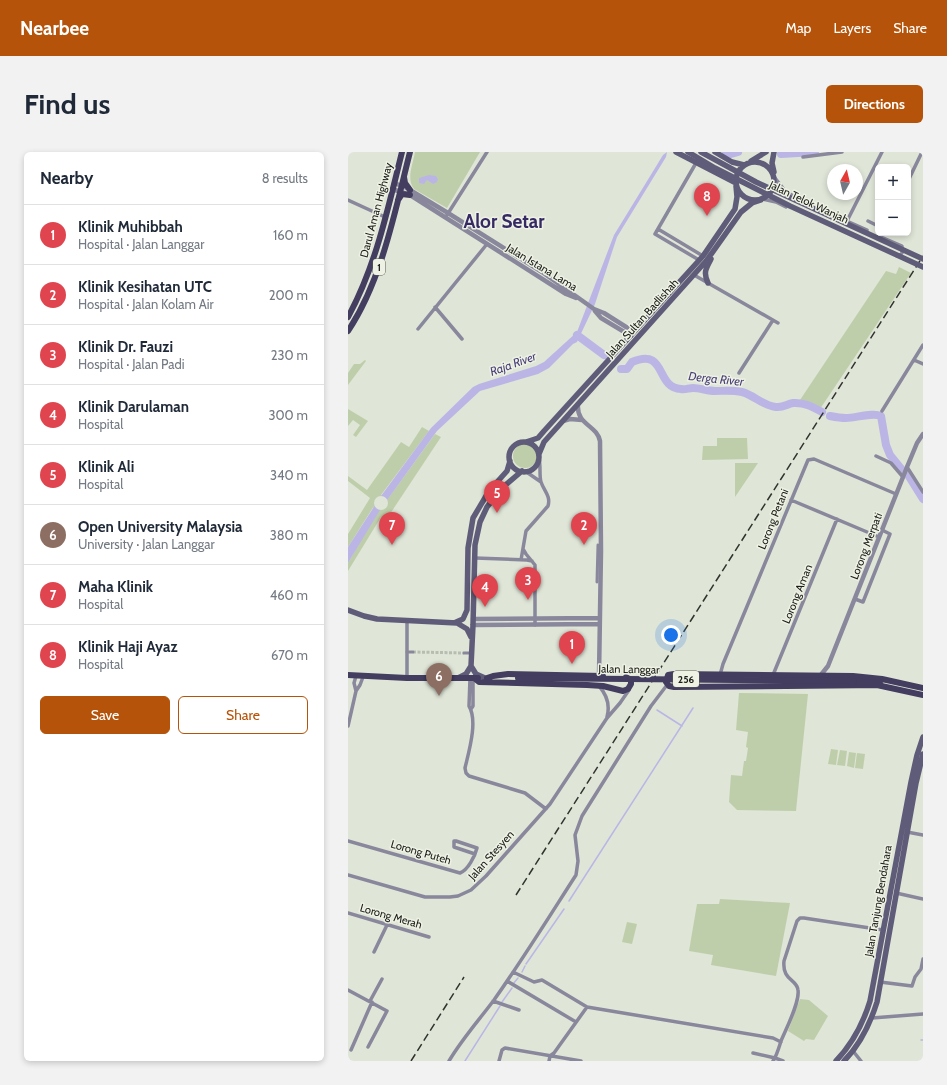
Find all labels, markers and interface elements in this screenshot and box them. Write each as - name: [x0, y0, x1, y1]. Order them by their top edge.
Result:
- text: Nearbee: [20, 17, 89, 40]
- text: Map: [786, 19, 811, 37]
- text: Layers: [833, 19, 871, 37]
- text: Share: [893, 19, 927, 37]
- button: Directions: [826, 85, 923, 123]
- text: Find us: [24, 87, 110, 121]
- street label: Darul Aman Highway: [357, 161, 396, 259]
- north arrow: [827, 164, 863, 200]
- map controls: [875, 164, 911, 236]
- button: +: [875, 164, 911, 200]
- text: Nearby: [40, 168, 93, 188]
- text: 8 results: [262, 170, 308, 186]
- street label: Jalan Telok Wanjah: [766, 177, 851, 227]
- pin: 8: [694, 183, 720, 216]
- button: −: [875, 200, 911, 236]
- district label: Alor Setar: [463, 210, 545, 233]
- text: Klinik Muhibbah: [78, 218, 183, 236]
- text: 1: [51, 227, 55, 243]
- text: 160 m: [273, 227, 308, 243]
- text: Hospital · Jalan Langgar: [78, 236, 204, 252]
- street label: Jalan Istana Lama: [503, 240, 581, 294]
- road number: 1: [373, 259, 385, 275]
- street label: Jalan Sultan Badlishah: [602, 276, 681, 361]
- text: Klinik Kesihatan UTC: [78, 278, 212, 296]
- text: 2: [50, 287, 56, 303]
- text: 200 m: [269, 287, 308, 303]
- text: Hospital · Jalan Kolam Air: [78, 296, 214, 312]
- text: Klinik Dr. Fauzi: [78, 338, 173, 356]
- text: 3: [49, 347, 57, 363]
- text: 230 m: [271, 347, 308, 363]
- water label: Raja River: [488, 348, 539, 379]
- text: Hospital · Jalan Padi: [78, 356, 185, 372]
- water label: Derga River: [688, 368, 746, 389]
- text: Klinik Darulaman: [78, 398, 189, 416]
- text: 4: [49, 407, 57, 423]
- text: 300 m: [268, 407, 308, 423]
- text: Hospital: [78, 416, 123, 432]
- text: Klinik Ali: [78, 458, 134, 476]
- text: 5: [50, 467, 56, 483]
- text: 340 m: [270, 467, 308, 483]
- text: Hospital: [78, 476, 123, 492]
- pin: 5: [484, 480, 510, 513]
- street label: Lorong Petani: [754, 487, 792, 551]
- street label: Lorong Merpati: [847, 511, 885, 581]
- pin: 7: [379, 512, 405, 545]
- pin: 2: [571, 512, 597, 545]
- text: Open University Malaysia: [78, 518, 243, 536]
- text: 6: [49, 527, 57, 543]
- text: 380 m: [270, 527, 308, 543]
- text: University · Jalan Langgar: [78, 536, 215, 552]
- street label: Lorong Aman: [779, 562, 815, 626]
- pin: 3: [515, 567, 541, 600]
- pin: 4: [472, 574, 498, 607]
- text: Maha Klinik: [78, 578, 153, 596]
- text: 7: [50, 587, 56, 603]
- text: 460 m: [270, 587, 308, 603]
- text: Hospital: [78, 596, 123, 612]
- your location: [661, 625, 681, 645]
- pin: 1: [559, 631, 585, 664]
- text: Klinik Haji Ayaz: [78, 638, 178, 656]
- text: 8: [49, 647, 57, 663]
- text: 670 m: [271, 647, 308, 663]
- text: Hospital: [78, 656, 123, 672]
- street label: Jalan Langgar: [597, 661, 660, 677]
- pin: 6: [426, 663, 452, 696]
- road number: 256: [673, 671, 699, 687]
- button: Save: [40, 696, 170, 734]
- button: Share: [178, 696, 308, 734]
- street label: Jalan Stesyen: [464, 827, 517, 883]
- street label: Lorong Puteh: [389, 837, 453, 867]
- street label: Jalan Tanjung Bendahara: [861, 843, 895, 959]
- street label: Lorong Merah: [358, 900, 424, 932]

